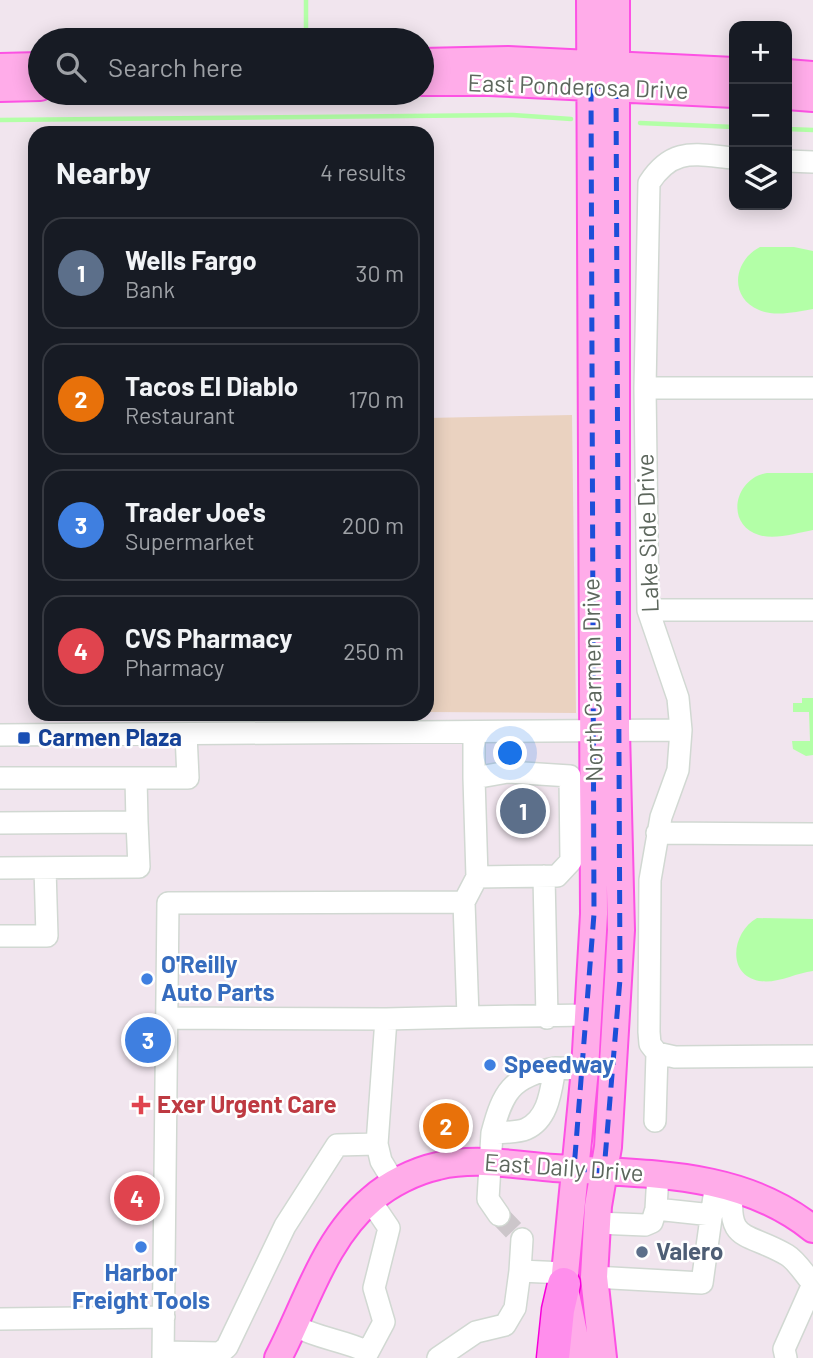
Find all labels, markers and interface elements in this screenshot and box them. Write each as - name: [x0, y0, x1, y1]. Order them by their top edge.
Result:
- map controls: [729, 21, 792, 210]
- button: +: [729, 21, 792, 84]
- search box: [28, 28, 434, 105]
- icon: search: [52, 48, 90, 86]
- text: Search here: [108, 51, 243, 82]
- street label: East Ponderosa Drive: [467, 67, 689, 104]
- button: −: [729, 84, 792, 147]
- button: layers: [729, 147, 792, 210]
- text: Nearby: [56, 154, 151, 190]
- text: 4 results: [320, 158, 406, 186]
- text: Wells Fargo: [125, 244, 257, 275]
- text: 1: [77, 259, 85, 287]
- text: 30 m: [356, 259, 404, 287]
- text: Bank: [125, 275, 175, 303]
- text: Tacos El Diablo: [125, 370, 298, 401]
- text: 2: [75, 385, 87, 413]
- text: 170 m: [348, 385, 404, 413]
- text: Restaurant: [125, 401, 235, 429]
- street label: Lake Side Drive: [629, 453, 664, 613]
- text: Trader Joe's: [125, 496, 266, 527]
- text: 3: [75, 511, 87, 539]
- text: 200 m: [342, 511, 404, 539]
- text: Supermarket: [125, 527, 255, 555]
- street label: North Carmen Drive: [575, 578, 608, 782]
- text: CVS Pharmacy: [125, 622, 292, 653]
- text: 4: [74, 637, 88, 665]
- text: 250 m: [343, 637, 404, 665]
- text: Pharmacy: [125, 653, 224, 681]
- place label: Carmen Plaza: [38, 722, 182, 751]
- marker: Carmen Plaza: [16, 730, 32, 746]
- your location: [493, 736, 527, 770]
- pin: 1: [500, 785, 546, 837]
- place label: O'Reilly Auto Parts: [161, 949, 275, 1006]
- marker: O'Reilly Auto Parts: [139, 971, 155, 987]
- pin: 3: [125, 1014, 171, 1066]
- place label: Speedway: [504, 1049, 614, 1078]
- marker: Speedway: [482, 1057, 498, 1073]
- place label: Exer Urgent Care: [157, 1089, 337, 1118]
- marker: Exer Urgent Care: [131, 1095, 151, 1115]
- pin: 2: [423, 1100, 469, 1152]
- street label: East Daily Drive: [483, 1146, 645, 1187]
- pin: 4: [114, 1172, 160, 1224]
- place label: Valero: [656, 1236, 723, 1265]
- marker: Harbor Freight Tools: [133, 1239, 149, 1255]
- marker: Valero: [634, 1244, 650, 1260]
- place label: Harbor Freight Tools: [72, 1257, 210, 1314]

